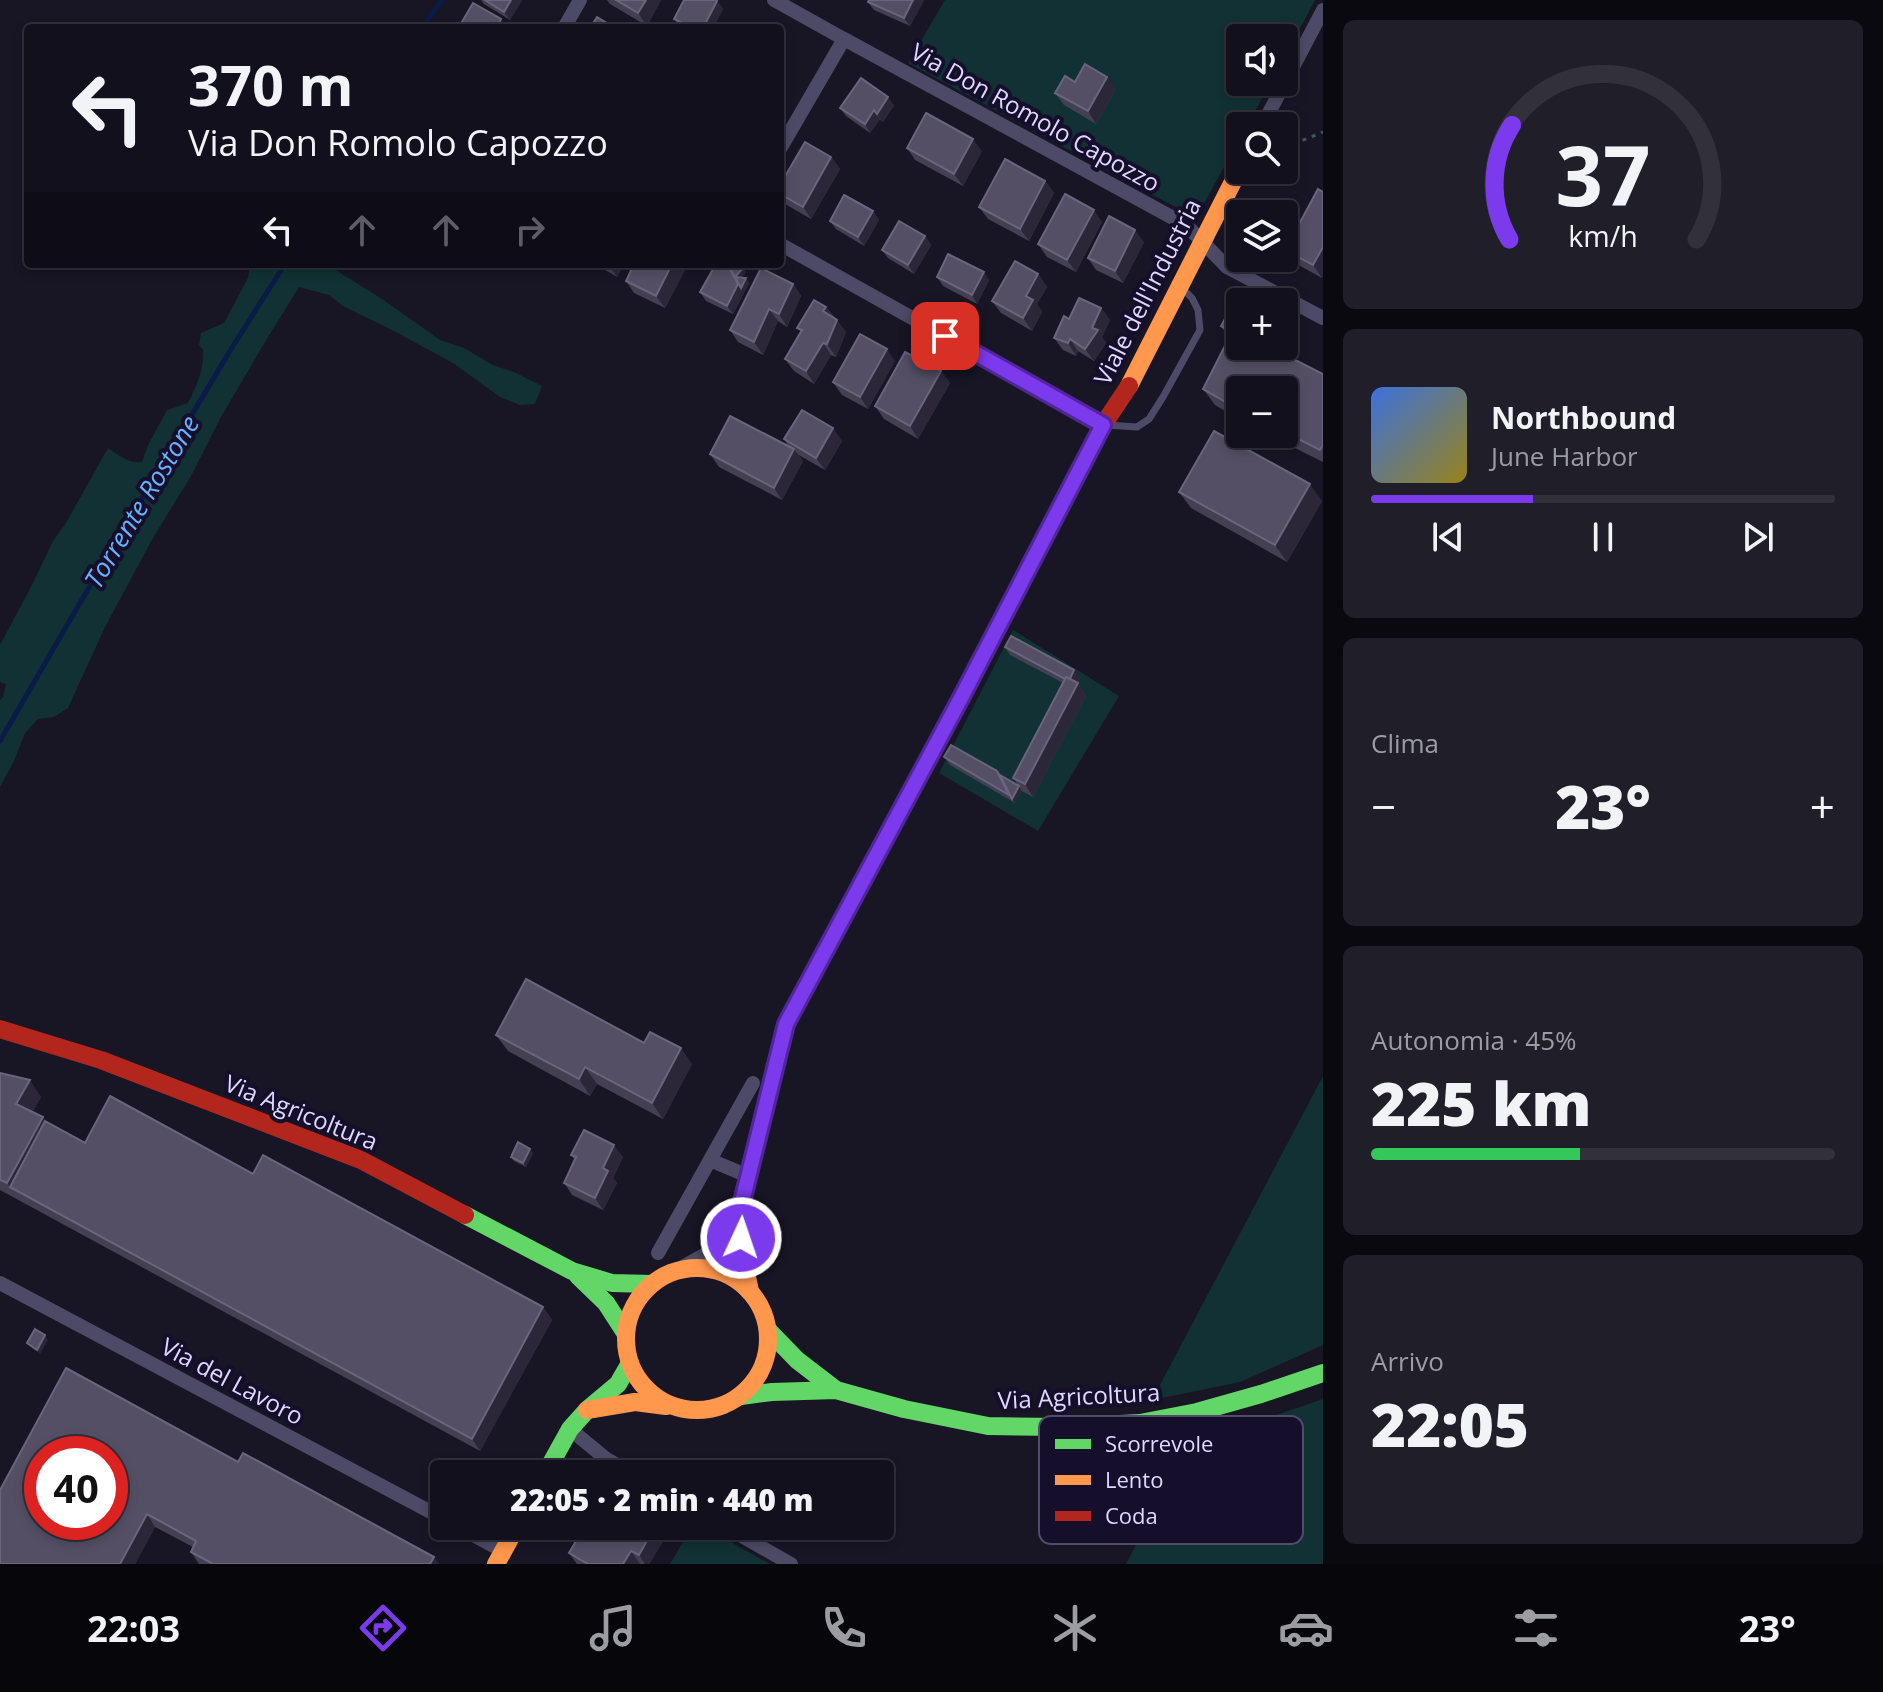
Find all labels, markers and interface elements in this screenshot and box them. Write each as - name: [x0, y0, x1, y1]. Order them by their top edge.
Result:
- map controls: [1226, 24, 1298, 448]
- button: sound: [1226, 24, 1298, 96]
- street label: Via Don Romolo Capozzo: [905, 34, 1166, 199]
- text: 370 m: [188, 46, 354, 122]
- icon: left: [56, 56, 160, 160]
- button: search: [1226, 112, 1298, 184]
- text: 37: [1555, 117, 1651, 230]
- text: Via Don Romolo Capozzo: [188, 118, 608, 167]
- street label: Viale dell'Industria: [1085, 192, 1208, 390]
- button: layers: [1226, 200, 1298, 272]
- icon: left: [256, 208, 300, 252]
- icon: ahead: [340, 208, 384, 252]
- icon: ahead: [424, 208, 468, 252]
- icon: right: [508, 208, 552, 252]
- text: km/h: [1568, 217, 1638, 256]
- button: +: [1226, 288, 1298, 360]
- pin: [911, 302, 979, 370]
- icon: arrive: [923, 314, 967, 358]
- button: −: [1226, 376, 1298, 448]
- text: Northbound: [1491, 397, 1676, 438]
- water label: Torrente Rostone: [75, 408, 207, 595]
- text: June Harbor: [1491, 438, 1638, 474]
- icon: previous: [1426, 515, 1470, 559]
- icon: pause: [1581, 515, 1625, 559]
- icon: next: [1736, 515, 1780, 559]
- text: Clima: [1371, 725, 1439, 761]
- text: 23°: [1555, 765, 1651, 847]
- text: −: [1371, 776, 1396, 836]
- text: +: [1810, 776, 1835, 836]
- text: Autonomia · 45%: [1371, 1022, 1577, 1058]
- text: 225 km: [1371, 1062, 1592, 1144]
- street label: Via Agricoltura: [220, 1066, 383, 1157]
- position arrow: [699, 1196, 783, 1280]
- street label: Via del Lavoro: [156, 1329, 310, 1432]
- text: Arrivo: [1371, 1343, 1444, 1379]
- street label: Via Agricoltura: [997, 1375, 1161, 1416]
- text: 22:05: [1371, 1383, 1529, 1465]
- legend: [1039, 1416, 1303, 1544]
- text: Scorrevole: [1105, 1428, 1213, 1458]
- speed limit sign: 40: [24, 1436, 128, 1540]
- text: Lento: [1105, 1464, 1163, 1494]
- text: 22:05 · 2 min · 440 m: [510, 1479, 814, 1520]
- text: Coda: [1105, 1500, 1158, 1530]
- icon: directions: [355, 1600, 411, 1656]
- icon: music: [585, 1600, 641, 1656]
- icon: phone: [816, 1600, 872, 1656]
- icon: climate: [1047, 1600, 1103, 1656]
- icon: car: [1278, 1600, 1334, 1656]
- icon: filters: [1508, 1600, 1564, 1656]
- text: 22:03: [87, 1604, 180, 1653]
- text: 23°: [1739, 1604, 1796, 1653]

